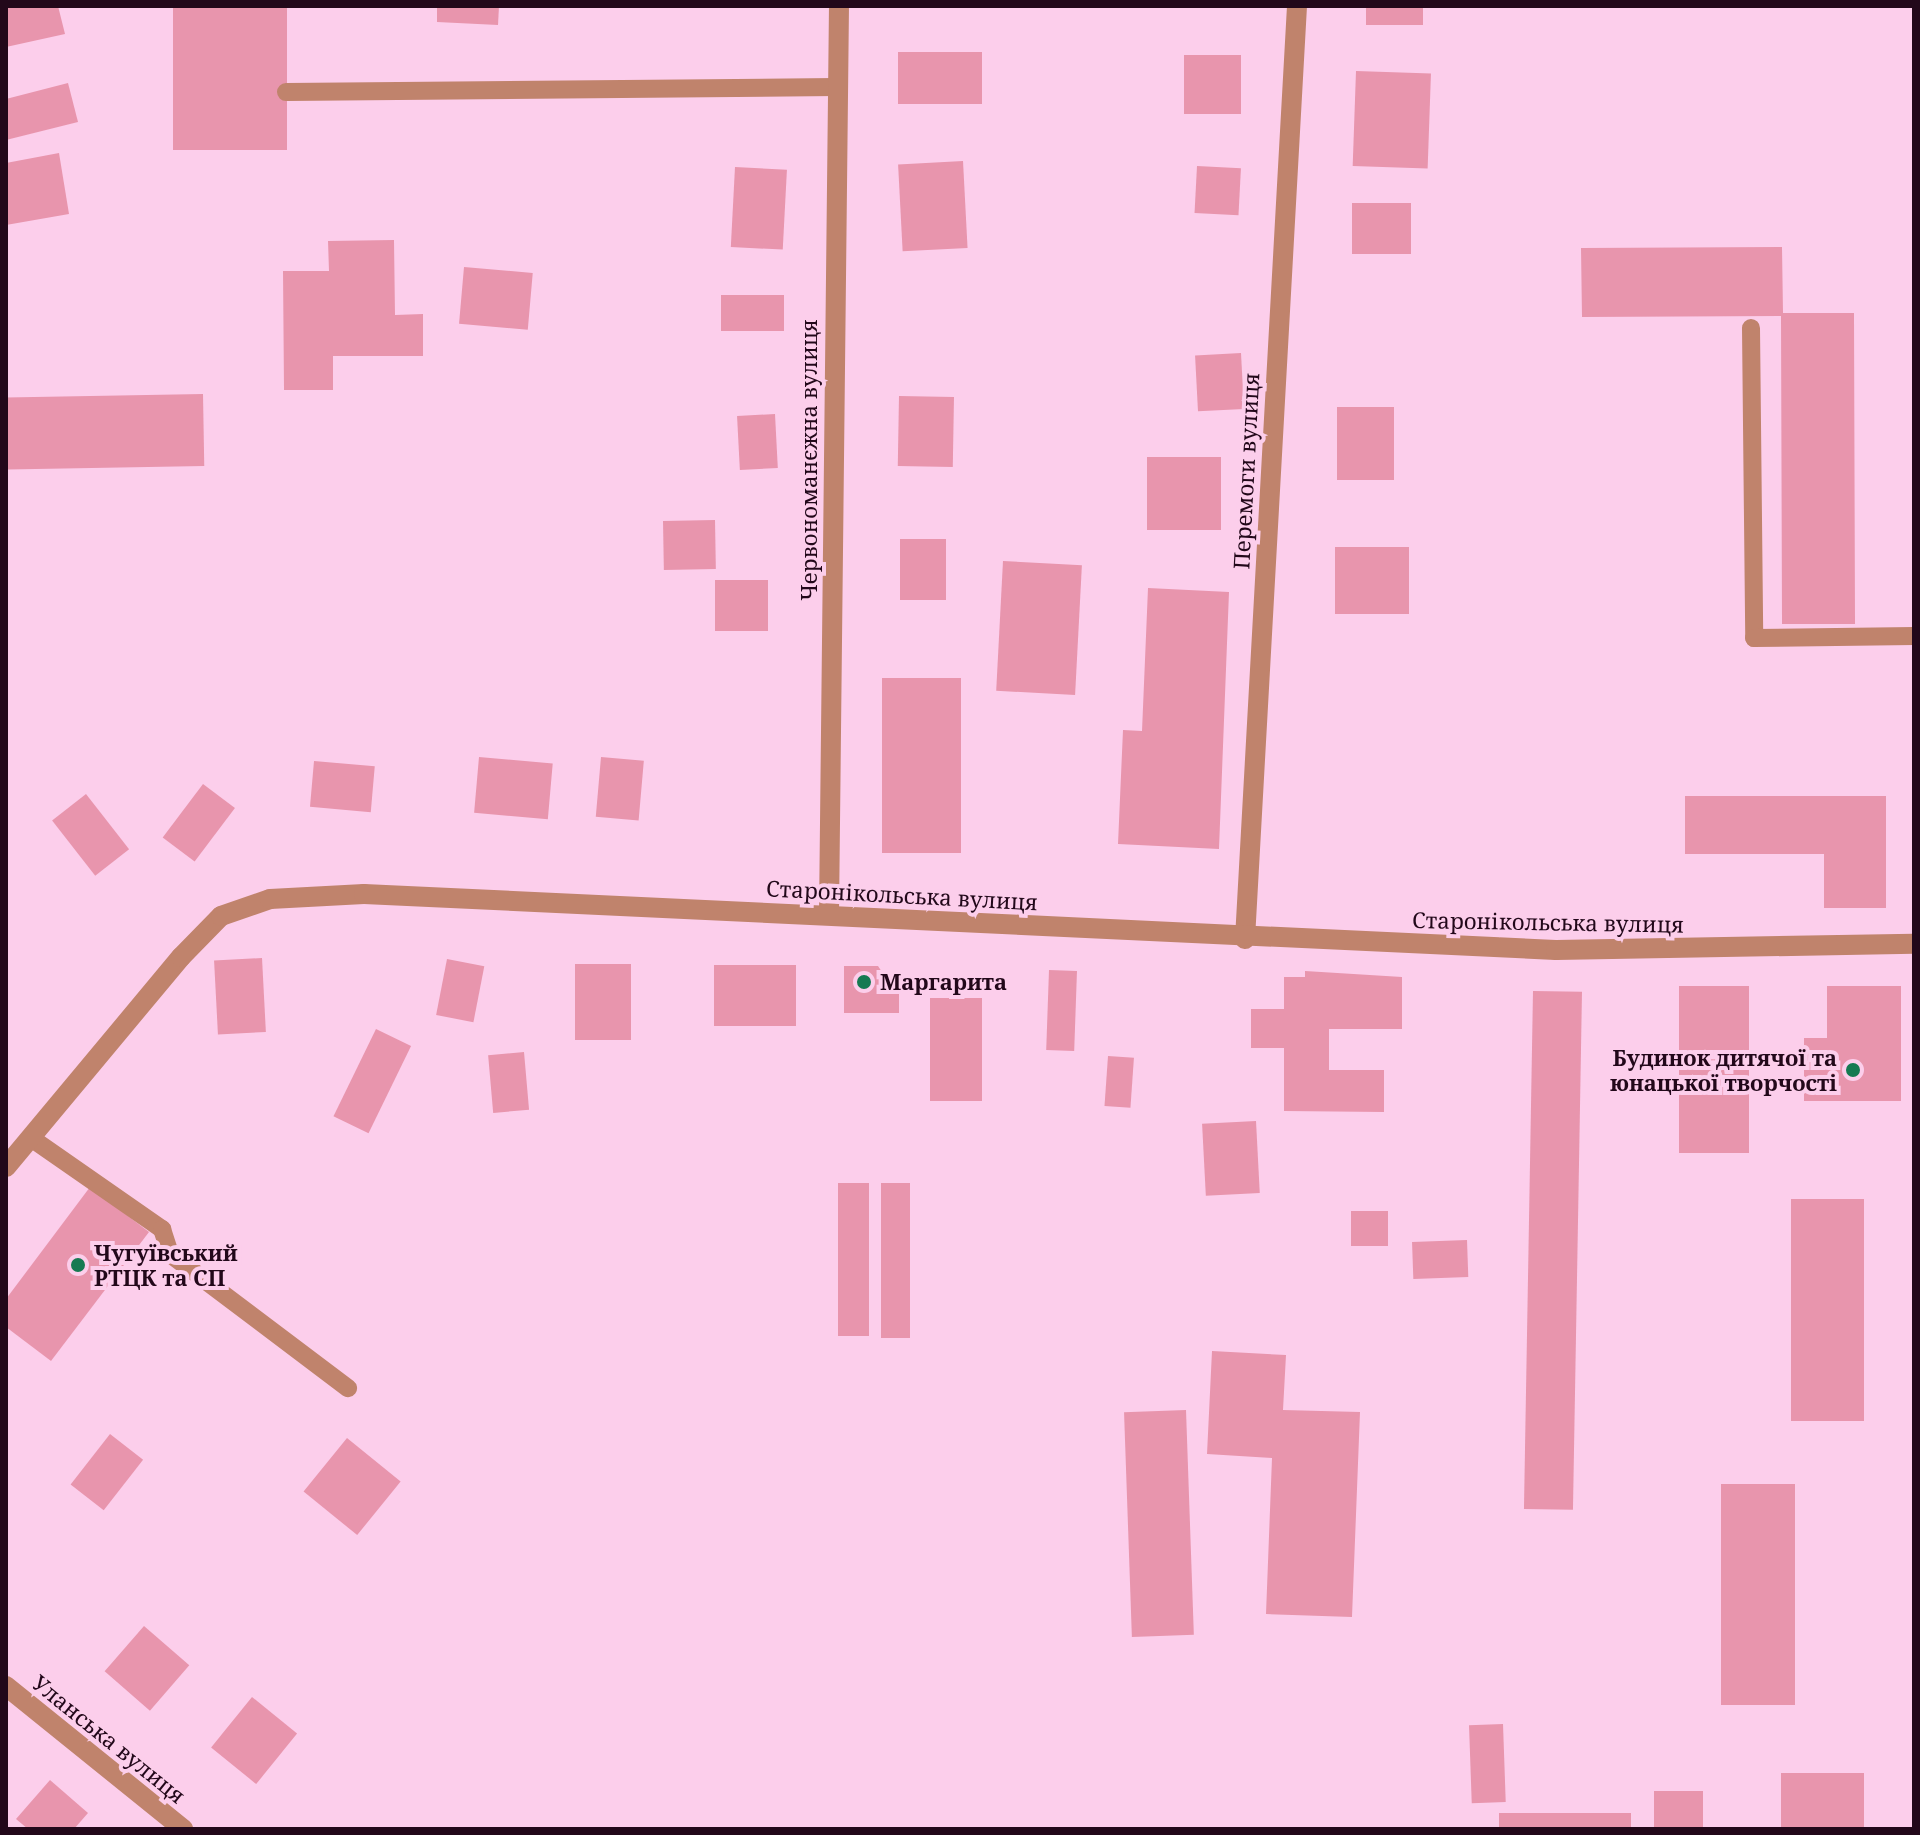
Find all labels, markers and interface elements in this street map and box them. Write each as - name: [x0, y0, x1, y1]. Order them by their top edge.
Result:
- street label: Червономанєжна вулиця: [796, 319, 822, 601]
- street label: Перемоги вулиця: [1228, 372, 1264, 570]
- street label: Старонікольська вулиця: [766, 875, 1038, 915]
- street label: Старонікольська вулиця: [1412, 906, 1684, 938]
- place label: Маргарита: [880, 969, 1007, 995]
- marker: Маргарита: [855, 973, 873, 991]
- place label: Будинок дитячої та юнацької творчості: [1610, 1044, 1837, 1096]
- marker: Будинок дитячої та юнацької творчості: [1844, 1061, 1862, 1079]
- place label: Чугуївський РТЦК та СП: [94, 1239, 238, 1290]
- marker: Чугуївський РТЦК та СП: [69, 1256, 87, 1274]
- street label: Уланська вулиця: [27, 1669, 191, 1809]

